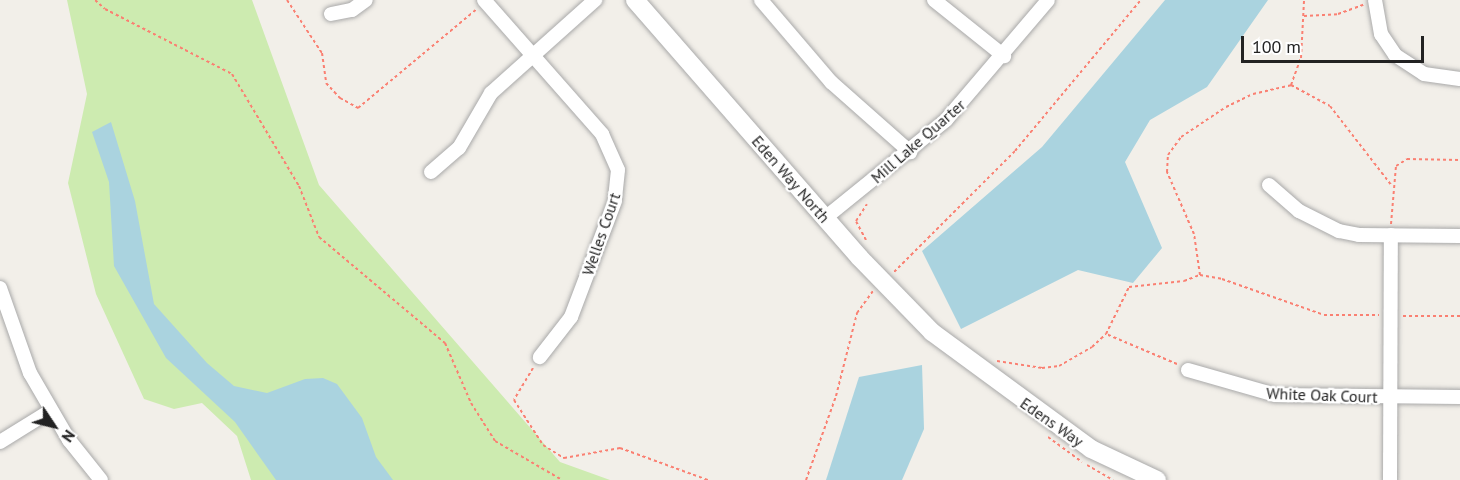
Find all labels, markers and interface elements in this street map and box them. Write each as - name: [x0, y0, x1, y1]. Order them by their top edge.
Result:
- scale bar: [1244, 24, 1427, 62]
- text: 100 m: [1252, 35, 1301, 58]
- street label: Mill Lake Quarter: [867, 95, 969, 187]
- street label: Eden Way North: [748, 131, 834, 227]
- street label: Welles Court: [578, 190, 624, 278]
- street label: White Oak Court: [1266, 383, 1378, 407]
- street label: Edens Way: [1017, 393, 1087, 451]
- north arrow: [24, 396, 84, 456]
- text: N: [58, 426, 80, 446]

